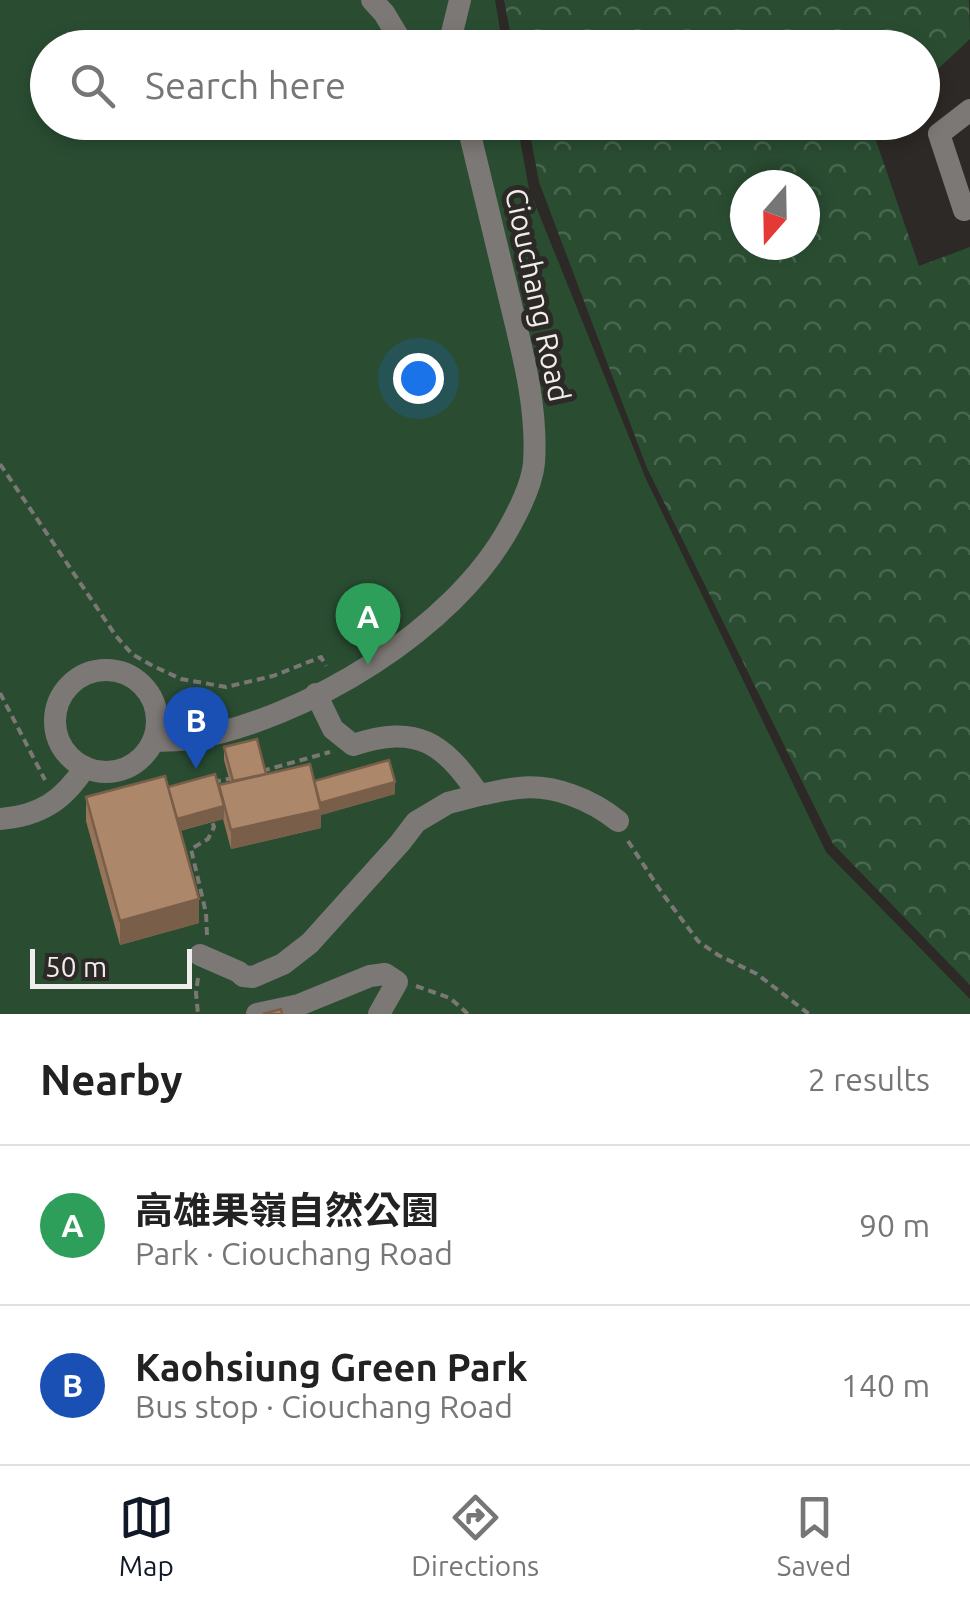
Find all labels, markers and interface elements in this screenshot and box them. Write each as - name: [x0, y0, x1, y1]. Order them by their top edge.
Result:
- search box: [30, 30, 940, 140]
- icon: search: [65, 58, 120, 113]
- text: Search here: [145, 64, 346, 106]
- north arrow: [730, 170, 820, 260]
- street label: Ciouchang Road: [499, 185, 577, 405]
- your location: [393, 353, 444, 404]
- pin: A: [336, 582, 400, 665]
- pin: B: [164, 686, 228, 769]
- scale bar: [30, 944, 192, 988]
- text: 50 m: [45, 951, 107, 982]
- text: Nearby: [40, 1056, 183, 1103]
- text: 2 results: [808, 1061, 930, 1097]
- text: 高雄果嶺自然公園: [135, 1189, 439, 1231]
- text: A: [61, 1207, 84, 1243]
- text: 90 m: [859, 1207, 930, 1243]
- text: Park · Ciouchang Road: [135, 1235, 453, 1271]
- text: Kaohsiung Green Park: [135, 1346, 528, 1388]
- text: B: [62, 1367, 83, 1403]
- text: 140 m: [841, 1367, 930, 1403]
- text: Bus stop · Ciouchang Road: [135, 1388, 513, 1424]
- tab: Map: [119, 1490, 174, 1581]
- tab: Directions: [411, 1490, 539, 1581]
- tab: Saved: [777, 1490, 851, 1581]

